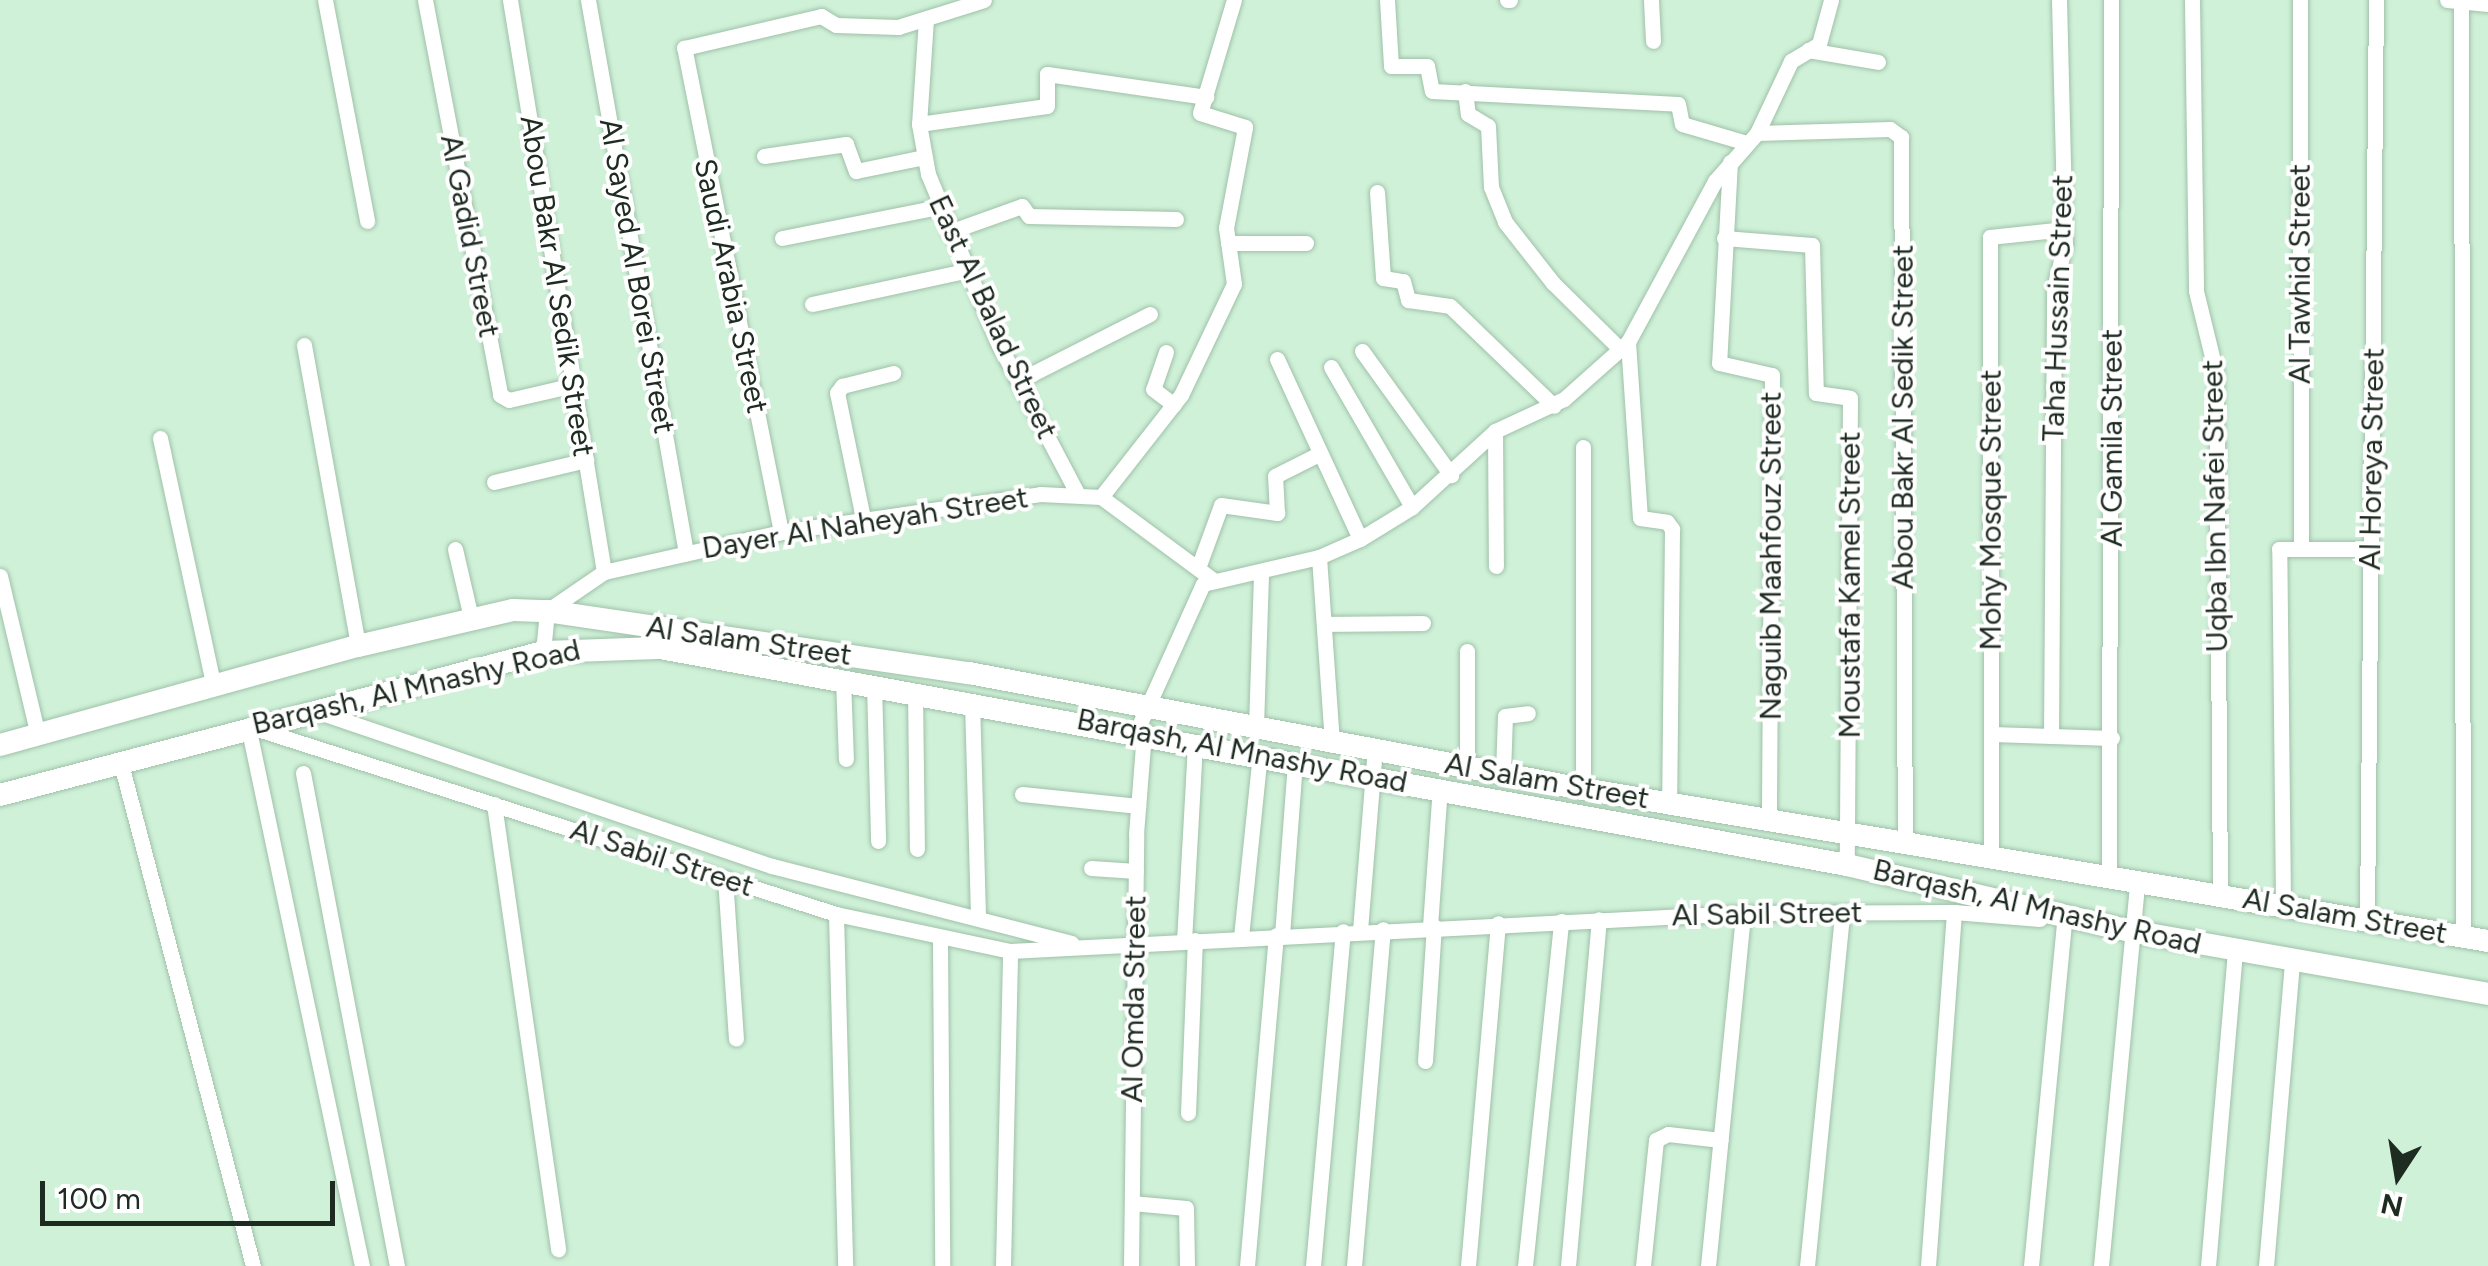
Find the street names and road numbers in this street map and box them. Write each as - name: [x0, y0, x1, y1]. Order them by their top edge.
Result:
- street label: Abou Bakr Al Sedik Street: [512, 113, 602, 459]
- street label: Al Sayed Al Borei Street: [592, 116, 682, 436]
- street label: Al Gadid Street: [433, 131, 507, 341]
- street label: Saudi Arabia Street: [686, 155, 776, 417]
- street label: Al Tawhid Street: [2282, 164, 2318, 384]
- street label: Taha Hussain Street: [2035, 174, 2081, 442]
- street label: East Al Balad Street: [921, 189, 1065, 445]
- street label: Abou Bakr Al Sedik Street: [1885, 245, 1921, 589]
- street label: Al Gamila Street: [2094, 329, 2130, 547]
- street label: Al Horeya Street: [2352, 347, 2392, 571]
- street label: Uqba Ibn Nafei Street: [2194, 359, 2236, 653]
- street label: Mohy Mosque Street: [1973, 369, 2009, 651]
- street label: Naguib Maahfouz Street: [1753, 392, 1789, 720]
- street label: Moustafa Kamel Street: [1832, 431, 1868, 739]
- street label: Dayer Al Naheyah Street: [699, 479, 1031, 567]
- street label: Al Salam Street: [644, 609, 854, 673]
- street label: Barqash, Al Mnashy Road: [248, 632, 584, 742]
- street label: Barqash, Al Mnashy Road: [1074, 701, 1410, 801]
- street label: Al Salam Street: [1442, 745, 1652, 817]
- street label: Al Sabil Street: [566, 811, 758, 905]
- street label: Barqash, Al Mnashy Road: [1869, 852, 2205, 962]
- street label: Al Salam Street: [2240, 880, 2450, 952]
- street label: Al Sabil Street: [1671, 894, 1863, 934]
- street label: Al Omda Street: [1114, 895, 1154, 1103]

